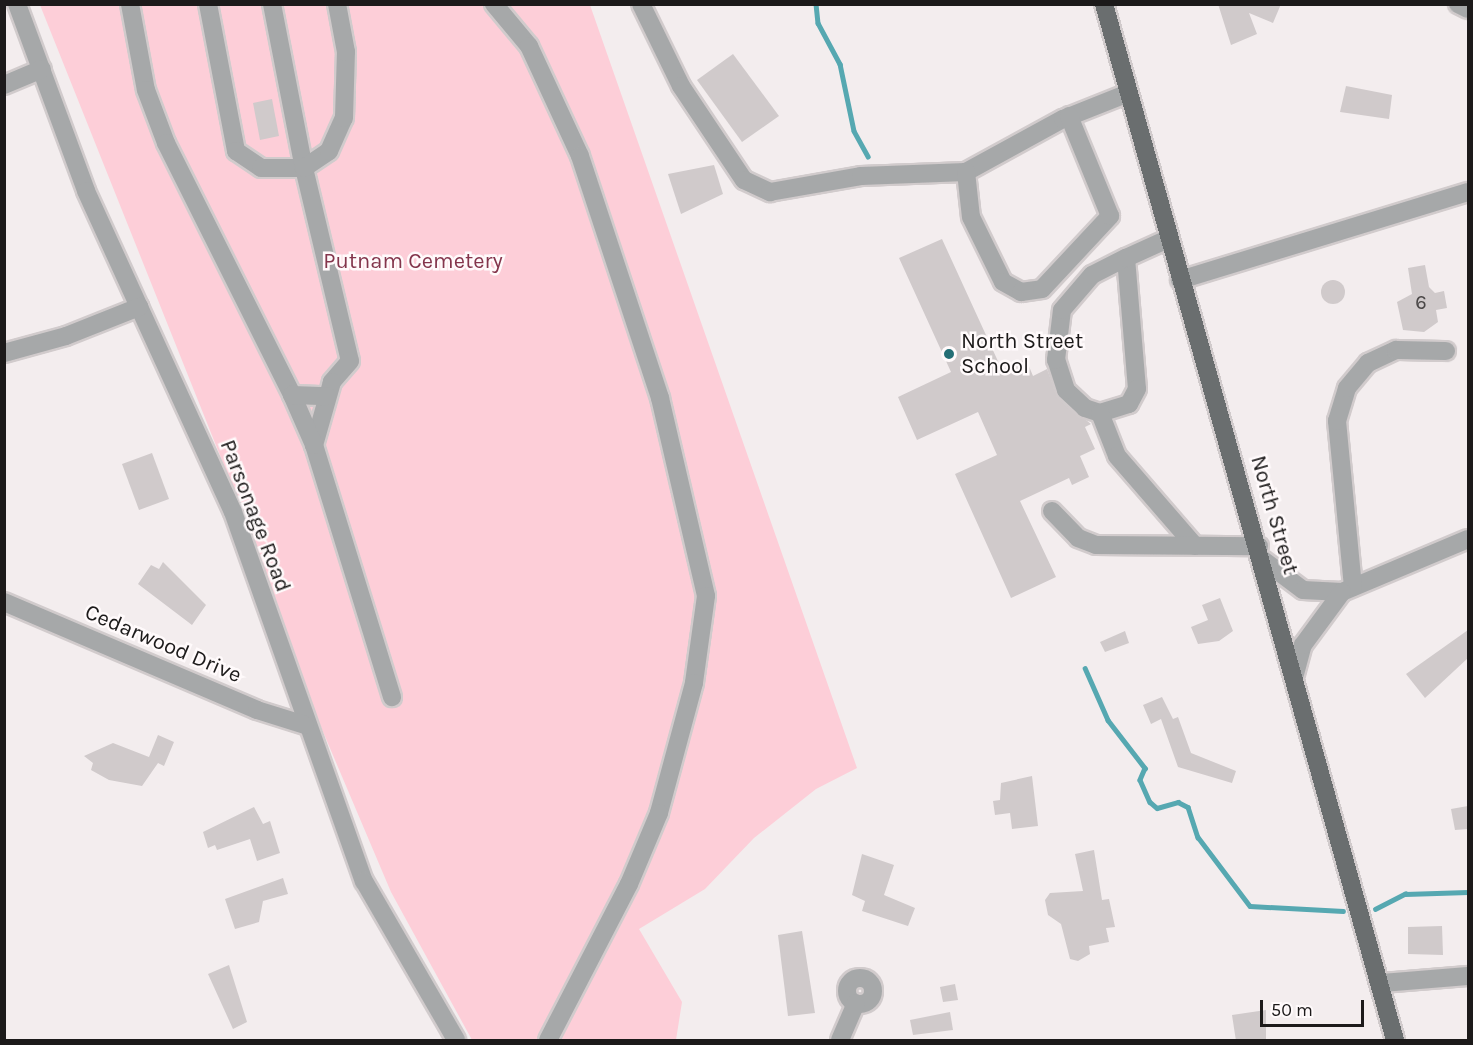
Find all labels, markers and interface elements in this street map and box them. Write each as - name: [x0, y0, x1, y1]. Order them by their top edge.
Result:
- park label: Putnam Cemetery: [323, 249, 503, 275]
- house number: 6: [1415, 290, 1427, 314]
- place label: North Street School: [961, 328, 1083, 380]
- marker: North Street School: [942, 347, 956, 361]
- street label: Parsonage Road: [214, 436, 296, 596]
- street label: North Street: [1244, 453, 1304, 577]
- street label: Cedarwood Drive: [81, 599, 245, 689]
- scale bar: [1263, 988, 1366, 1026]
- text: 50 m: [1271, 999, 1313, 1021]

